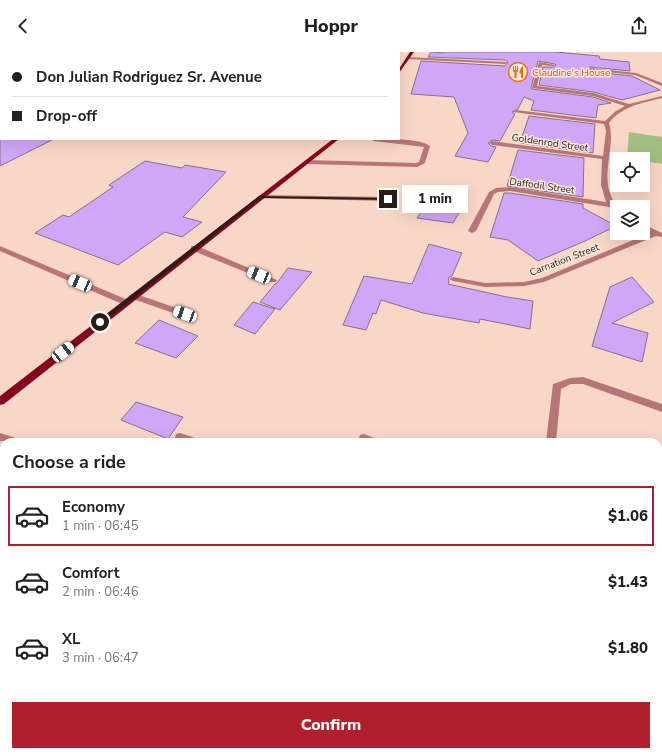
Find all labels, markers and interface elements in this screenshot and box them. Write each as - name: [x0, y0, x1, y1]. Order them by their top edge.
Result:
- text: Hoppr: [304, 14, 358, 38]
- icon: back: [12, 15, 34, 37]
- icon: share: [628, 15, 650, 37]
- restaurant icon: Claudine's House: [507, 61, 529, 83]
- place label: Claudine's House: [532, 66, 610, 80]
- text: Don Julian Rodriguez Sr. Avenue: [36, 67, 262, 87]
- text: Drop-off: [36, 106, 97, 126]
- street label: Goldenrod Street: [511, 131, 590, 155]
- map controls: [610, 152, 650, 240]
- button: locate: [610, 152, 650, 192]
- street label: Daffodil Street: [508, 174, 576, 198]
- callout: 1 min: [402, 185, 468, 213]
- route end: [379, 190, 397, 208]
- text: 1 min: [418, 190, 452, 208]
- button: layers: [610, 200, 650, 240]
- street label: Carnation Street: [528, 240, 602, 280]
- car: [246, 265, 272, 285]
- car: [67, 273, 93, 293]
- car: [172, 304, 198, 324]
- route start: [91, 313, 109, 331]
- car: [50, 340, 76, 364]
- text: Choose a ride: [12, 450, 126, 474]
- text: Economy: [62, 497, 125, 517]
- icon: car: [14, 498, 50, 534]
- text: $1.06: [608, 506, 648, 526]
- text: 1 min · 06:45: [62, 517, 138, 535]
- text: Comfort: [62, 563, 119, 583]
- icon: car: [14, 564, 50, 600]
- text: $1.43: [608, 572, 648, 592]
- text: 2 min · 06:46: [62, 583, 138, 601]
- text: XL: [62, 629, 81, 649]
- icon: car: [14, 630, 50, 666]
- text: $1.80: [608, 638, 648, 658]
- text: 3 min · 06:47: [62, 649, 138, 667]
- button: Confirm: [12, 702, 650, 748]

